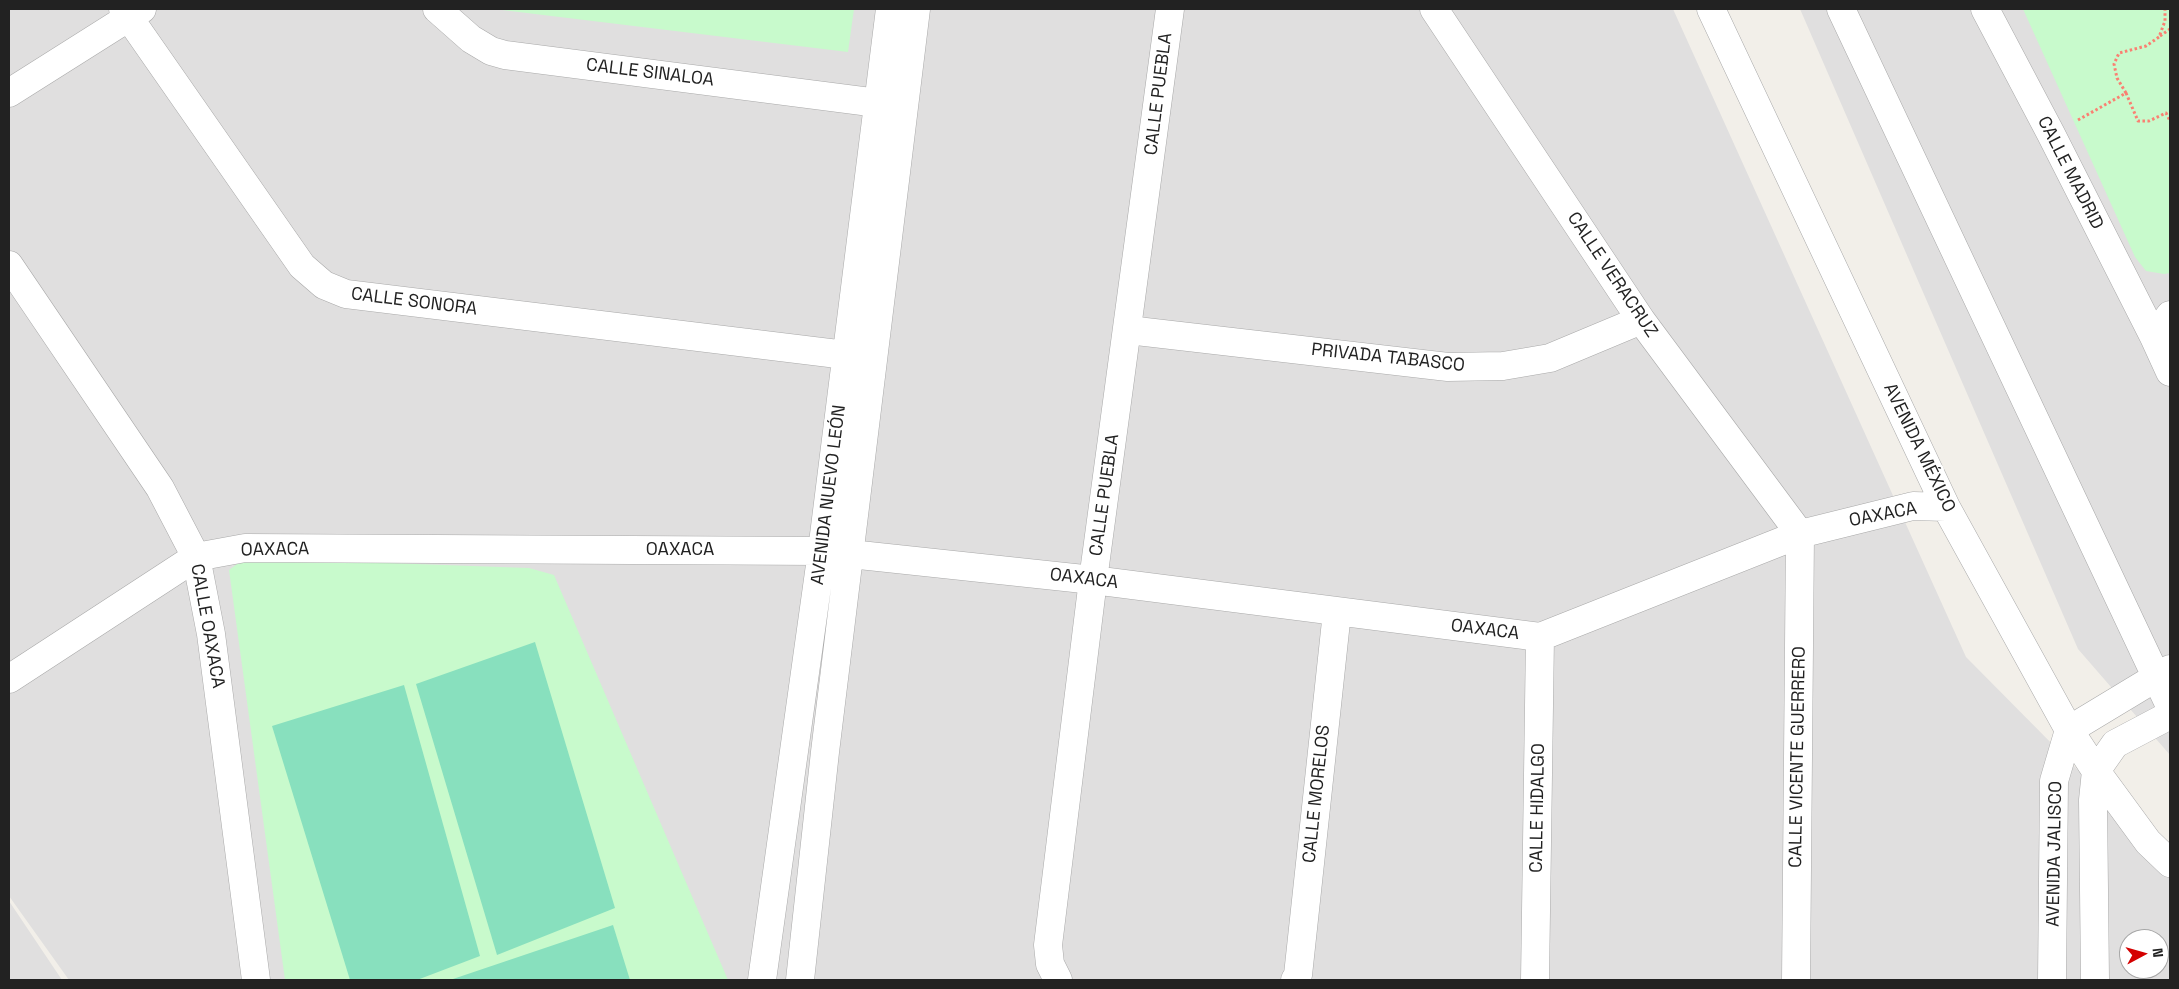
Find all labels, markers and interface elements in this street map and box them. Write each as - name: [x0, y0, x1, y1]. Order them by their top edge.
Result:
- street label: CALLE PUEBLA: [1141, 32, 1177, 156]
- street label: CALLE SINALOA: [585, 54, 715, 92]
- street label: CALLE MADRID: [2032, 113, 2108, 233]
- street label: CALLE VERACRUZ: [1562, 208, 1662, 342]
- street label: CALLE SONORA: [350, 284, 478, 320]
- street label: PRIVADA TABASCO: [1310, 339, 1466, 377]
- street label: AVENIDA MÉXICO: [1878, 380, 1960, 516]
- street label: AVENIDA NUEVO LEÓN: [807, 404, 851, 586]
- street label: CALLE PUEBLA: [1086, 432, 1124, 558]
- street label: OAXACA: [1847, 498, 1919, 532]
- street label: OAXACA: [240, 539, 310, 561]
- street label: OAXACA: [646, 539, 714, 561]
- street label: CALLE OAXACA: [185, 562, 229, 690]
- street label: OAXACA: [1049, 564, 1119, 594]
- street label: OAXACA: [1450, 615, 1520, 645]
- street label: CALLE VICENTE GUERRERO: [1785, 646, 1811, 868]
- street label: CALLE MORELOS: [1299, 724, 1335, 864]
- street label: CALLE HIDALGO: [1526, 743, 1550, 873]
- street label: AVENIDA JALISCO: [2043, 781, 2067, 927]
- north arrow: [2119, 929, 2169, 979]
- text: N: [2148, 947, 2167, 958]

